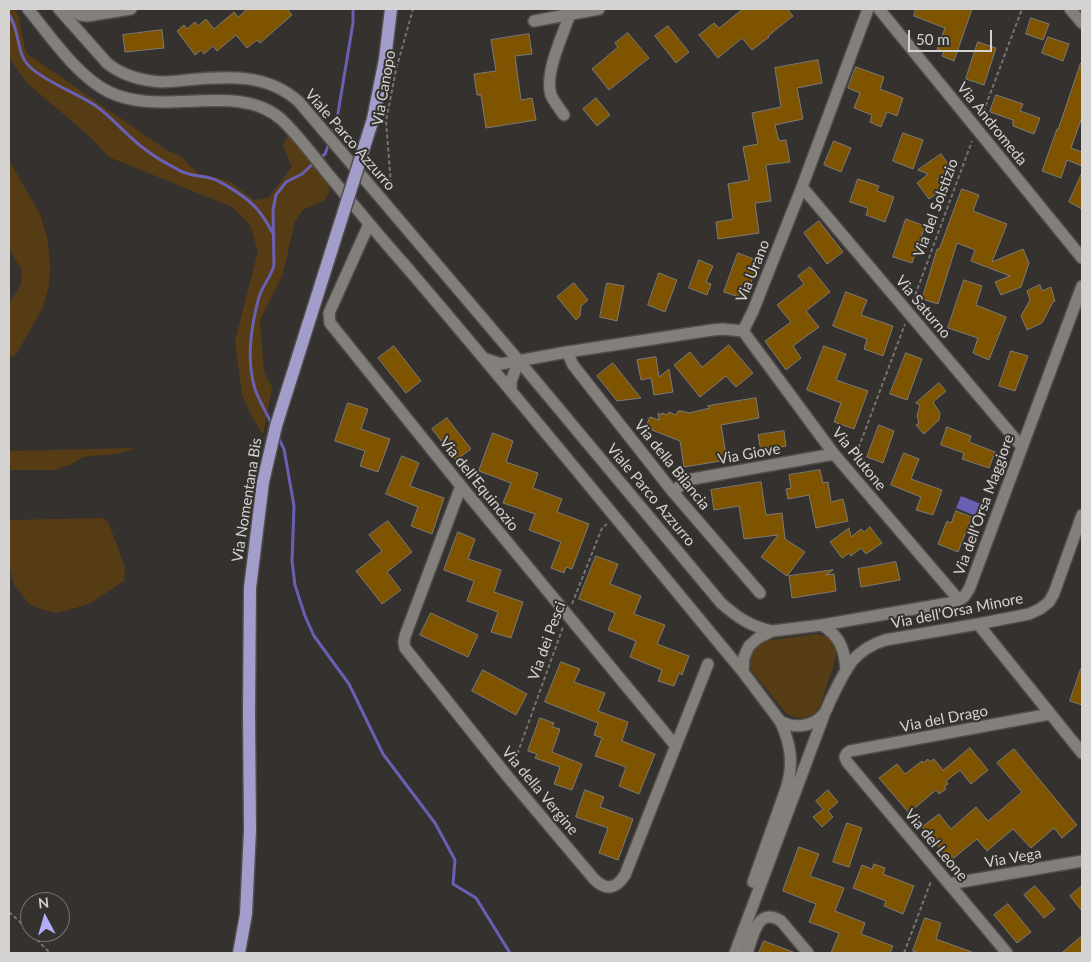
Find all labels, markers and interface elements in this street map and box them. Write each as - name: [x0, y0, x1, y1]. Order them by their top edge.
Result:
- scale bar: [911, 20, 995, 52]
- text: 50 m: [916, 30, 950, 48]
- street label: Via Canopo: [369, 49, 399, 127]
- street label: Via Andromeda: [953, 79, 1031, 169]
- street label: Viale Parco Azzurro: [301, 86, 399, 194]
- street label: Via del Solstizio: [910, 156, 962, 260]
- street label: Via Urano: [732, 237, 774, 305]
- street label: Via Saturno: [892, 272, 954, 342]
- street label: Via della Bilancia: [630, 416, 714, 514]
- street label: Via Plutone: [828, 424, 890, 494]
- street label: Via dell'Orsa Maggiore: [950, 432, 1018, 578]
- street label: Via dell'Equinozio: [436, 433, 522, 535]
- street label: Via Nomentana Bis: [228, 437, 266, 563]
- street label: Viale Parco Azzurro: [603, 440, 699, 550]
- street label: Via Giove: [716, 440, 782, 468]
- street label: Via dell'Orsa Minore: [890, 589, 1024, 633]
- street label: Via dei Pesci: [524, 599, 570, 683]
- street label: Via del Drago: [899, 702, 989, 736]
- street label: Via della Vergine: [498, 743, 582, 839]
- street label: Via del Leone: [901, 805, 971, 885]
- street label: Via Vega: [983, 844, 1043, 872]
- north arrow: [20, 892, 70, 942]
- text: N: [37, 894, 50, 912]

